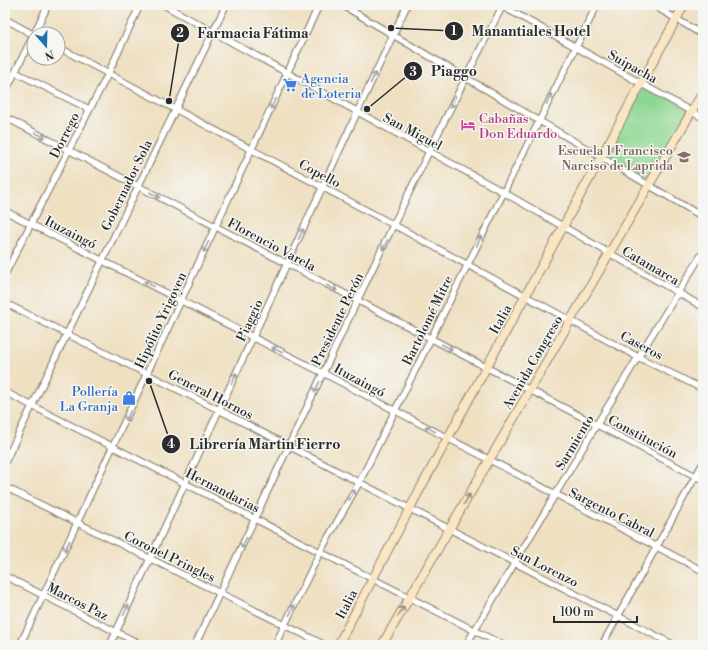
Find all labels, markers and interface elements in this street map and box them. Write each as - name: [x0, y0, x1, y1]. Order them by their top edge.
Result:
- callout: Manantiales Hotel: [444, 18, 599, 44]
- callout: Farmacia Fátima: [170, 20, 317, 46]
- text: Manantiales Hotel: [471, 23, 591, 41]
- text: 1: [451, 24, 457, 39]
- text: Farmacia Fátima: [197, 25, 309, 43]
- north arrow: [26, 26, 66, 66]
- text: 2: [176, 26, 184, 41]
- text: N: [42, 46, 56, 63]
- street label: Suipacha: [605, 47, 660, 87]
- callout: Piaggo: [403, 58, 485, 84]
- text: Piaggo: [431, 63, 477, 81]
- text: 3: [409, 65, 417, 80]
- place label: Agencia de Loteria: [300, 71, 362, 102]
- one-way arrow: [370, 72, 377, 84]
- supermarket icon: Agencia de Loteria: [282, 77, 298, 93]
- one-way arrow: [546, 93, 553, 105]
- one-way arrow: [449, 96, 456, 108]
- one-way arrow: [269, 97, 276, 109]
- street label: Dorrego: [47, 110, 83, 161]
- street label: San Miguel: [380, 110, 445, 154]
- place label: Cabañas Don Eduardo: [479, 111, 557, 142]
- hotel icon: Cabañas Don Eduardo: [460, 117, 476, 133]
- one-way arrow: [33, 131, 45, 139]
- street label: Gobernador Sola: [98, 137, 156, 234]
- place label: Escuela 1 Francisco Narciso de Laprida: [558, 143, 673, 174]
- school or university icon: Escuela 1 Francisco Narciso de Laprida: [676, 149, 692, 165]
- street label: Copello: [296, 156, 343, 192]
- one-way arrow: [148, 192, 160, 199]
- street label: Ituzaingó: [42, 213, 99, 253]
- street label: Florencio Varela: [225, 215, 319, 275]
- one-way arrow: [298, 229, 305, 241]
- one-way arrow: [475, 235, 483, 247]
- one-way arrow: [381, 238, 388, 250]
- one-way arrow: [202, 241, 209, 253]
- street label: Catamarca: [619, 243, 682, 289]
- street label: Hipólito Yrigoyen: [132, 270, 190, 371]
- street label: Presidente Perón: [308, 270, 367, 369]
- street label: Bartolomé Mitre: [399, 273, 457, 369]
- one-way arrow: [143, 280, 155, 288]
- one-way arrow: [326, 285, 338, 292]
- street label: Piaggio: [233, 297, 267, 344]
- street label: Italia: [486, 302, 516, 337]
- street label: Avenida Congreso: [499, 313, 566, 413]
- street label: Caseros: [617, 328, 666, 364]
- one-way arrow: [441, 344, 453, 352]
- one-way arrow: [272, 345, 284, 353]
- street label: Ituzaingó: [331, 361, 388, 401]
- street label: General Hornos: [165, 367, 256, 423]
- one-way arrow: [231, 372, 238, 384]
- one-way arrow: [312, 381, 320, 393]
- place label: Pollería La Granja: [60, 384, 118, 415]
- shop icon: Pollería La Granja: [121, 390, 137, 406]
- one-way arrow: [124, 409, 131, 421]
- street label: Sarmiento: [552, 412, 598, 473]
- street label: Constitución: [605, 412, 680, 462]
- one-way arrow: [424, 425, 436, 432]
- callout: Librería Martin Fierro: [161, 431, 348, 457]
- text: Librería Martin Fierro: [189, 436, 341, 454]
- text: 4: [167, 437, 175, 452]
- street label: Hernandarias: [183, 465, 263, 517]
- street label: Sargento Cabral: [566, 484, 657, 541]
- one-way arrow: [349, 489, 357, 501]
- one-way arrow: [463, 493, 471, 505]
- street label: Coronel Pringles: [121, 528, 218, 586]
- one-way arrow: [240, 537, 247, 549]
- one-way arrow: [63, 540, 70, 552]
- street label: San Lorenzo: [508, 543, 581, 591]
- street label: Marcos Paz: [44, 580, 111, 624]
- street label: Italia: [333, 587, 361, 622]
- scale bar: [554, 598, 637, 624]
- one-way arrow: [123, 604, 130, 616]
- one-way arrow: [289, 605, 296, 617]
- one-way arrow: [398, 605, 406, 617]
- text: 100 m: [560, 605, 594, 620]

